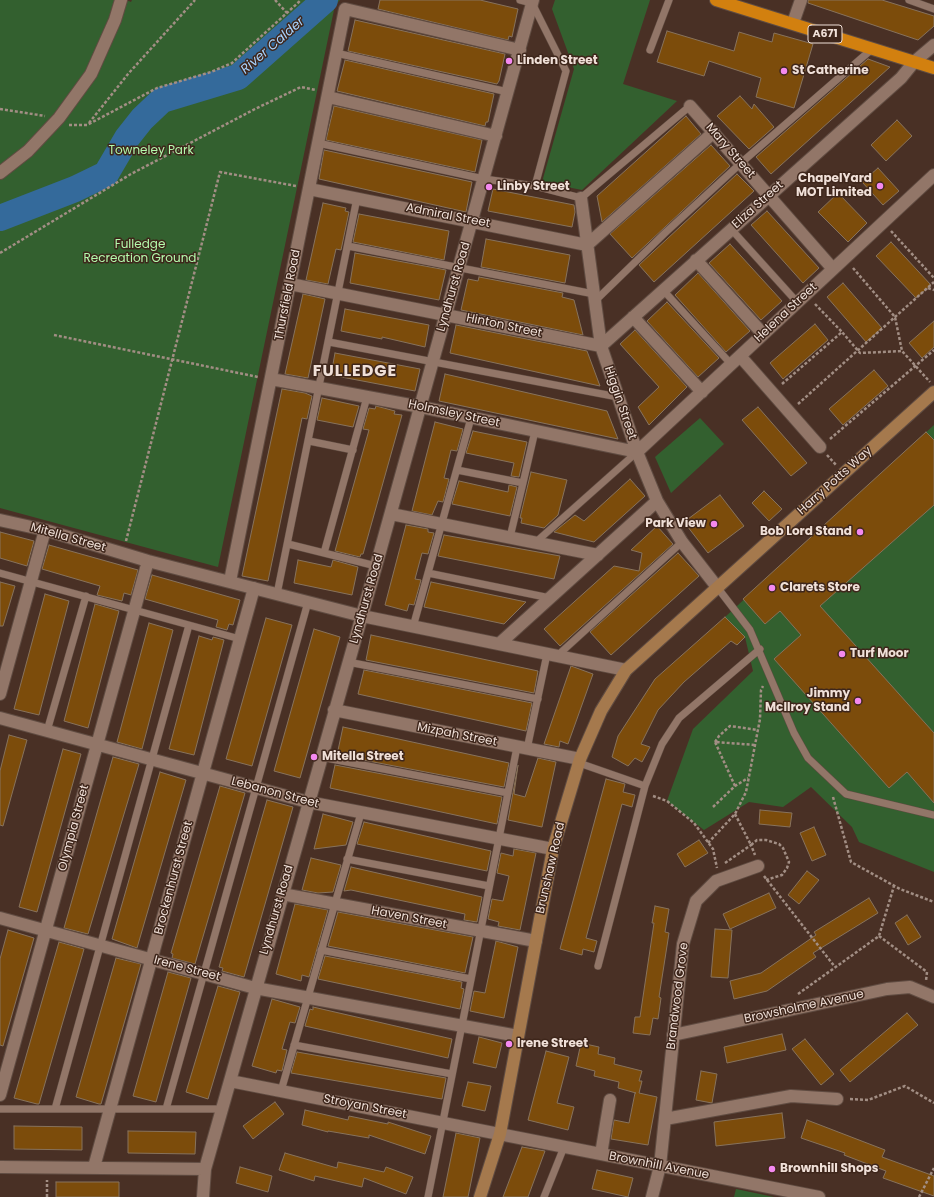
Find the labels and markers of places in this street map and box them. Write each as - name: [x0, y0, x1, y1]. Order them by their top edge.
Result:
- place label: Linden Street: [517, 54, 598, 68]
- marker: Linden Street: [504, 56, 514, 66]
- place label: St Catherine: [792, 64, 869, 78]
- marker: St Catherine: [779, 66, 789, 76]
- place label: ChapelYard MOT Limited: [796, 172, 872, 200]
- place label: Linby Street: [497, 180, 570, 194]
- marker: ChapelYard MOT Limited: [875, 181, 885, 191]
- marker: Linby Street: [484, 182, 494, 192]
- place label: Park View: [645, 517, 706, 531]
- marker: Park View: [709, 519, 719, 529]
- place label: Bob Lord Stand: [760, 525, 852, 539]
- marker: Bob Lord Stand: [855, 527, 865, 537]
- place label: Clarets Store: [780, 581, 860, 595]
- marker: Clarets Store: [767, 583, 777, 593]
- place label: Turf Moor: [850, 647, 909, 661]
- marker: Turf Moor: [837, 649, 847, 659]
- place label: Jimmy McIlroy Stand: [765, 687, 850, 715]
- marker: Jimmy McIlroy Stand: [853, 696, 863, 706]
- place label: Mitella Street: [322, 750, 404, 764]
- marker: Mitella Street: [309, 752, 319, 762]
- place label: Irene Street: [517, 1037, 588, 1051]
- marker: Irene Street: [504, 1039, 514, 1049]
- place label: Brownhill Shops: [780, 1162, 878, 1176]
- marker: Brownhill Shops: [767, 1164, 777, 1174]

